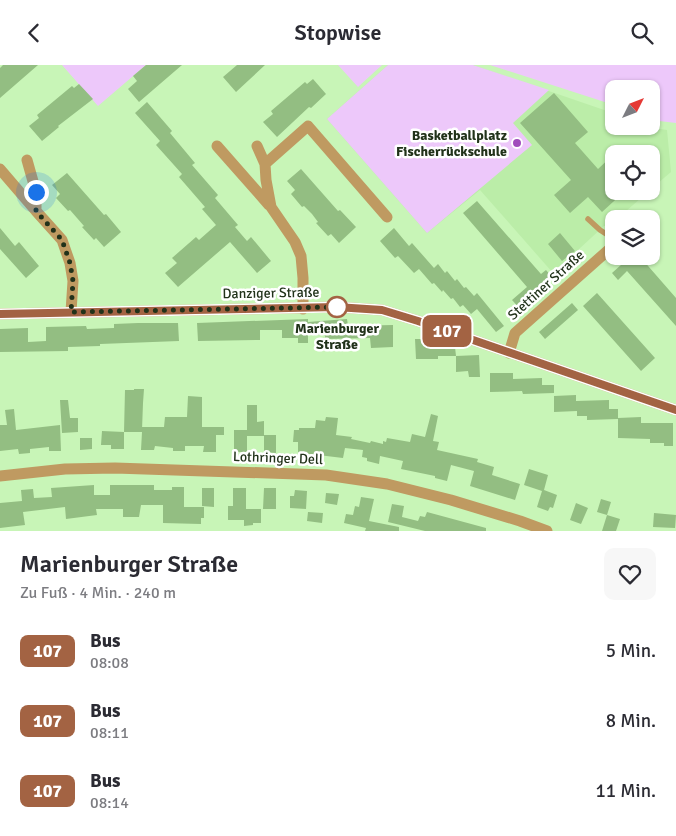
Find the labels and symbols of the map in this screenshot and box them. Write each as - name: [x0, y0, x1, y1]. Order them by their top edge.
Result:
- north arrow: [605, 80, 660, 135]
- place label: Basketballplatz Fischerrückschule: [396, 127, 507, 160]
- marker: Basketballplatz Fischerrückschule: [511, 137, 523, 149]
- your location: [24, 180, 49, 205]
- street label: Stettiner Straße: [504, 246, 588, 324]
- street label: Danziger Straße: [222, 284, 320, 302]
- marker: Marienburger Straße: [326, 296, 348, 318]
- line badge: 107: [418, 315, 476, 347]
- place label: Marienburger Straße: [295, 320, 379, 353]
- street label: Lothringer Dell: [233, 448, 323, 468]

